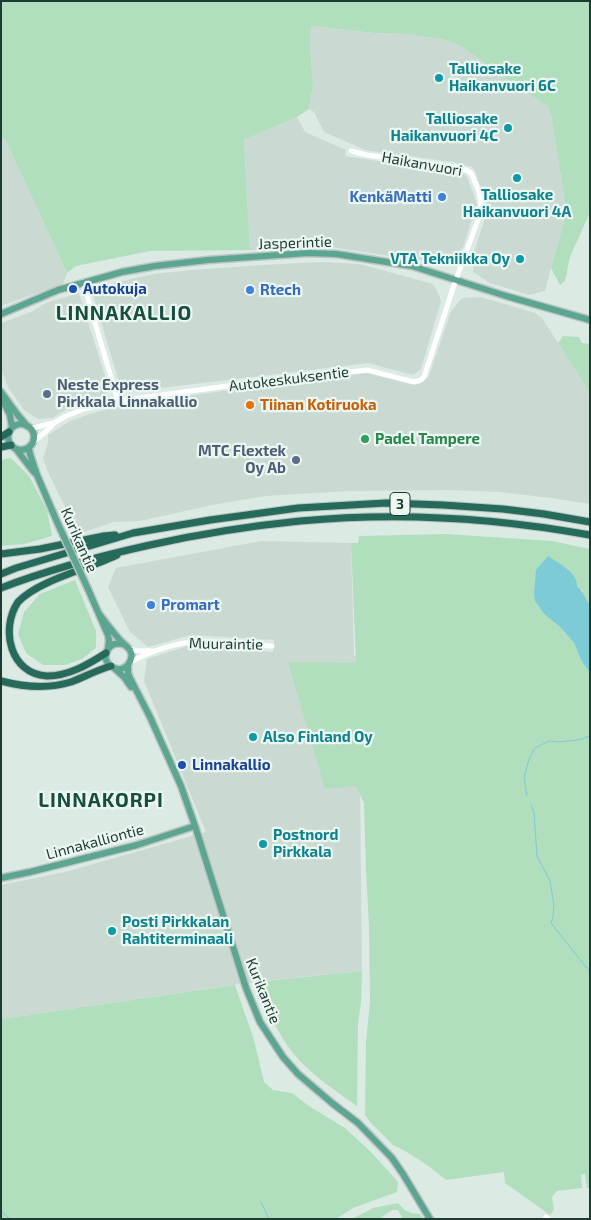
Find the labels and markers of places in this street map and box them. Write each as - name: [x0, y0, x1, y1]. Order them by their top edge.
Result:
- place label: Talliosake Haikanvuori 6C: [449, 60, 556, 95]
- marker: Talliosake Haikanvuori 6C: [433, 72, 445, 84]
- place label: Talliosake Haikanvuori 4C: [391, 110, 498, 145]
- marker: Talliosake Haikanvuori 4C: [502, 122, 514, 134]
- marker: Talliosake Haikanvuori 4A: [511, 172, 523, 184]
- place label: Talliosake Haikanvuori 4A: [463, 186, 571, 221]
- place label: KenkäMatti: [350, 188, 432, 206]
- marker: KenkäMatti: [436, 191, 448, 203]
- place label: VTA Tekniikka Oy: [390, 250, 510, 268]
- marker: VTA Tekniikka Oy: [514, 253, 526, 265]
- place label: Autokuja: [83, 280, 147, 298]
- place label: Rtech: [260, 281, 301, 299]
- marker: Autokuja: [67, 283, 79, 295]
- marker: Rtech: [244, 284, 256, 296]
- place label: Neste Express Pirkkala Linnakallio: [57, 376, 197, 411]
- marker: Neste Express Pirkkala Linnakallio: [41, 388, 53, 400]
- place label: Tiinan Kotiruoka: [260, 396, 377, 414]
- marker: Tiinan Kotiruoka: [244, 399, 256, 411]
- place label: Padel Tampere: [375, 430, 480, 448]
- marker: Padel Tampere: [359, 433, 371, 445]
- place label: MTC Flextek Oy Ab: [198, 442, 286, 477]
- marker: MTC Flextek Oy Ab: [290, 454, 302, 466]
- place label: Promart: [161, 596, 220, 614]
- marker: Promart: [145, 599, 157, 611]
- place label: Also Finland Oy: [263, 728, 373, 746]
- marker: Also Finland Oy: [247, 731, 259, 743]
- place label: Linnakallio: [192, 756, 271, 774]
- marker: Linnakallio: [176, 759, 188, 771]
- place label: Postnord Pirkkala: [273, 826, 338, 861]
- marker: Postnord Pirkkala: [257, 838, 269, 850]
- place label: Posti Pirkkalan Rahtiterminaali: [122, 913, 233, 948]
- marker: Posti Pirkkalan Rahtiterminaali: [106, 925, 118, 937]

